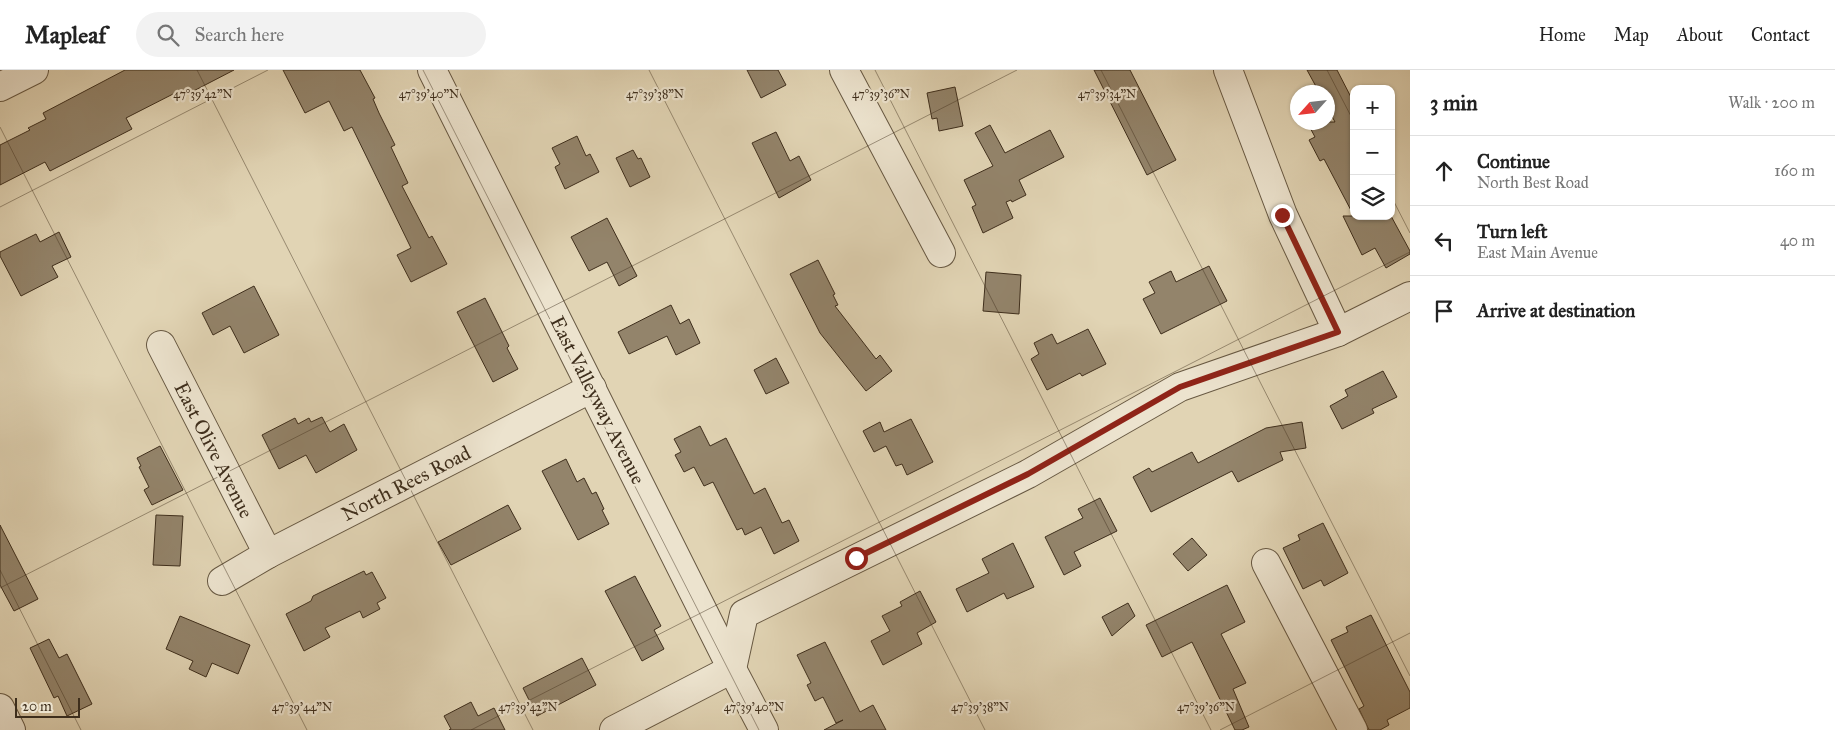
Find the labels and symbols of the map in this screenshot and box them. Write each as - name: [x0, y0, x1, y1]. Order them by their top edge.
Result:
- north arrow: [1290, 85, 1335, 130]
- text: 47°39'42"N: [173, 87, 233, 101]
- text: 47°39'40"N: [399, 87, 459, 101]
- text: 47°39'38"N: [626, 87, 684, 101]
- text: 47°39'36"N: [852, 87, 910, 101]
- text: 47°39'34"N: [1078, 87, 1136, 101]
- route end: [1271, 204, 1294, 227]
- street label: East Valleyway Avenue: [545, 312, 651, 488]
- street label: East Olive Avenue: [169, 378, 259, 522]
- street label: North Rees Road: [337, 440, 475, 526]
- route start: [845, 547, 868, 570]
- scale bar: [15, 695, 80, 718]
- text: 47°39'44"N: [272, 700, 332, 714]
- text: 47°39'42"N: [498, 700, 558, 714]
- text: 47°39'40"N: [724, 700, 784, 714]
- text: 47°39'38"N: [951, 700, 1009, 714]
- text: 47°39'36"N: [1177, 700, 1235, 714]

